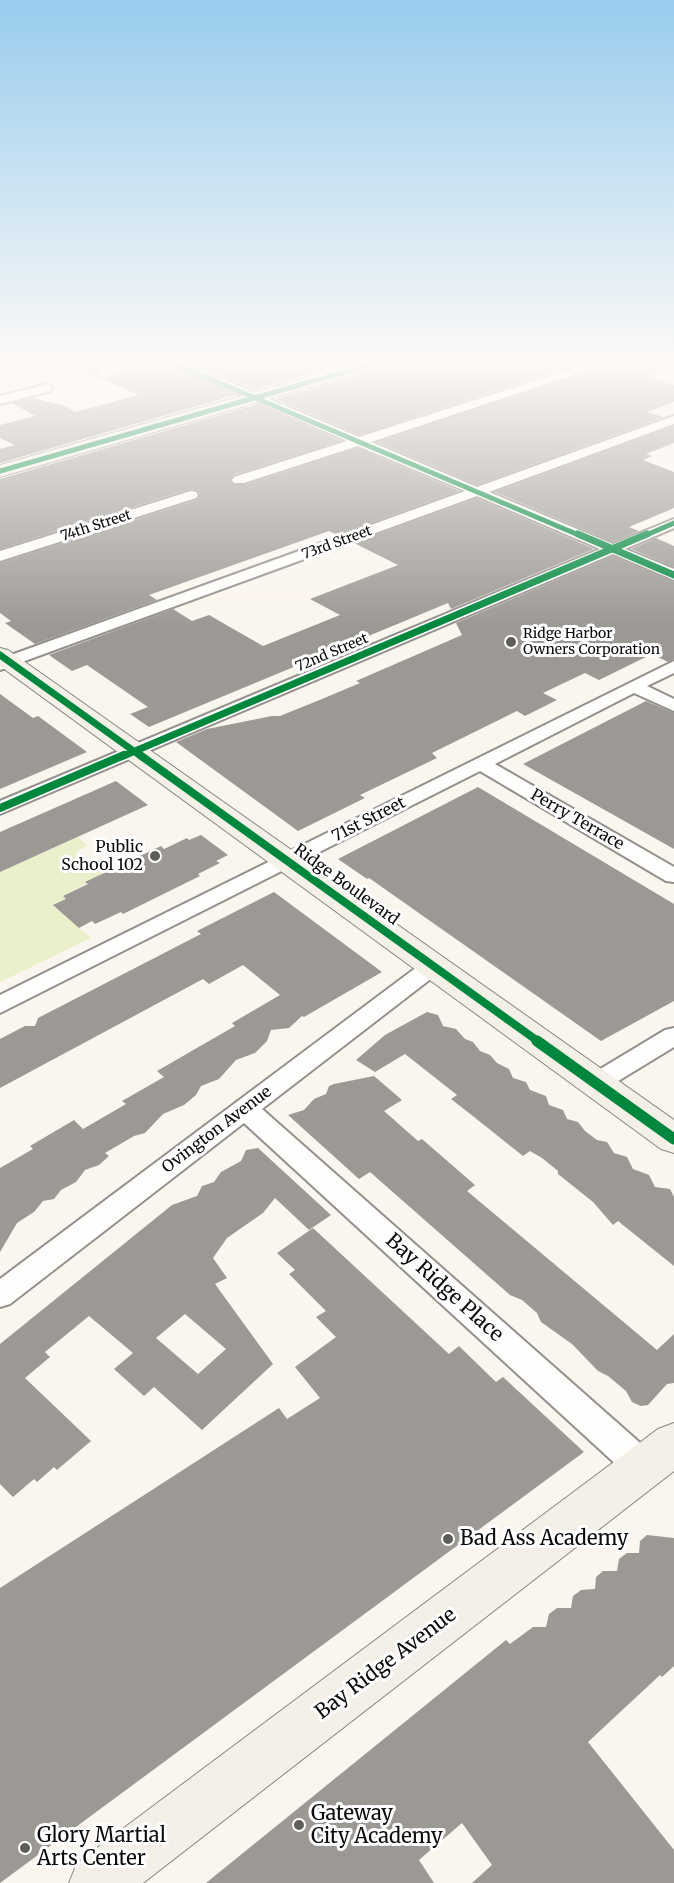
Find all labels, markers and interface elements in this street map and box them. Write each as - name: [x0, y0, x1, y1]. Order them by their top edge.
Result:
- street label: 74th Street: [59, 507, 133, 545]
- street label: 73rd Street: [300, 523, 374, 563]
- place label: Ridge Harbor Owners Corporation: [523, 626, 660, 658]
- street label: 72nd Street: [293, 630, 371, 676]
- marker: Ridge Harbor Owners Corporation: [504, 635, 518, 649]
- street label: Perry Terrace: [527, 786, 627, 854]
- street label: 71st Street: [329, 793, 409, 847]
- place label: Public School 102: [61, 837, 143, 875]
- street label: Ridge Boulevard: [290, 840, 402, 930]
- marker: Public School 102: [148, 849, 162, 863]
- street label: Ovington Avenue: [158, 1083, 276, 1177]
- street label: Bay Ridge Place: [380, 1229, 508, 1347]
- place label: Bad Ass Academy: [460, 1527, 628, 1551]
- marker: Bad Ass Academy: [441, 1532, 455, 1546]
- street label: Bay Ridge Avenue: [311, 1603, 461, 1725]
- place label: Gateway City Academy: [311, 1802, 443, 1849]
- marker: Gateway City Academy: [292, 1818, 306, 1832]
- place label: Glory Martial Arts Center: [37, 1824, 166, 1871]
- marker: Glory Martial Arts Center: [18, 1841, 32, 1855]

